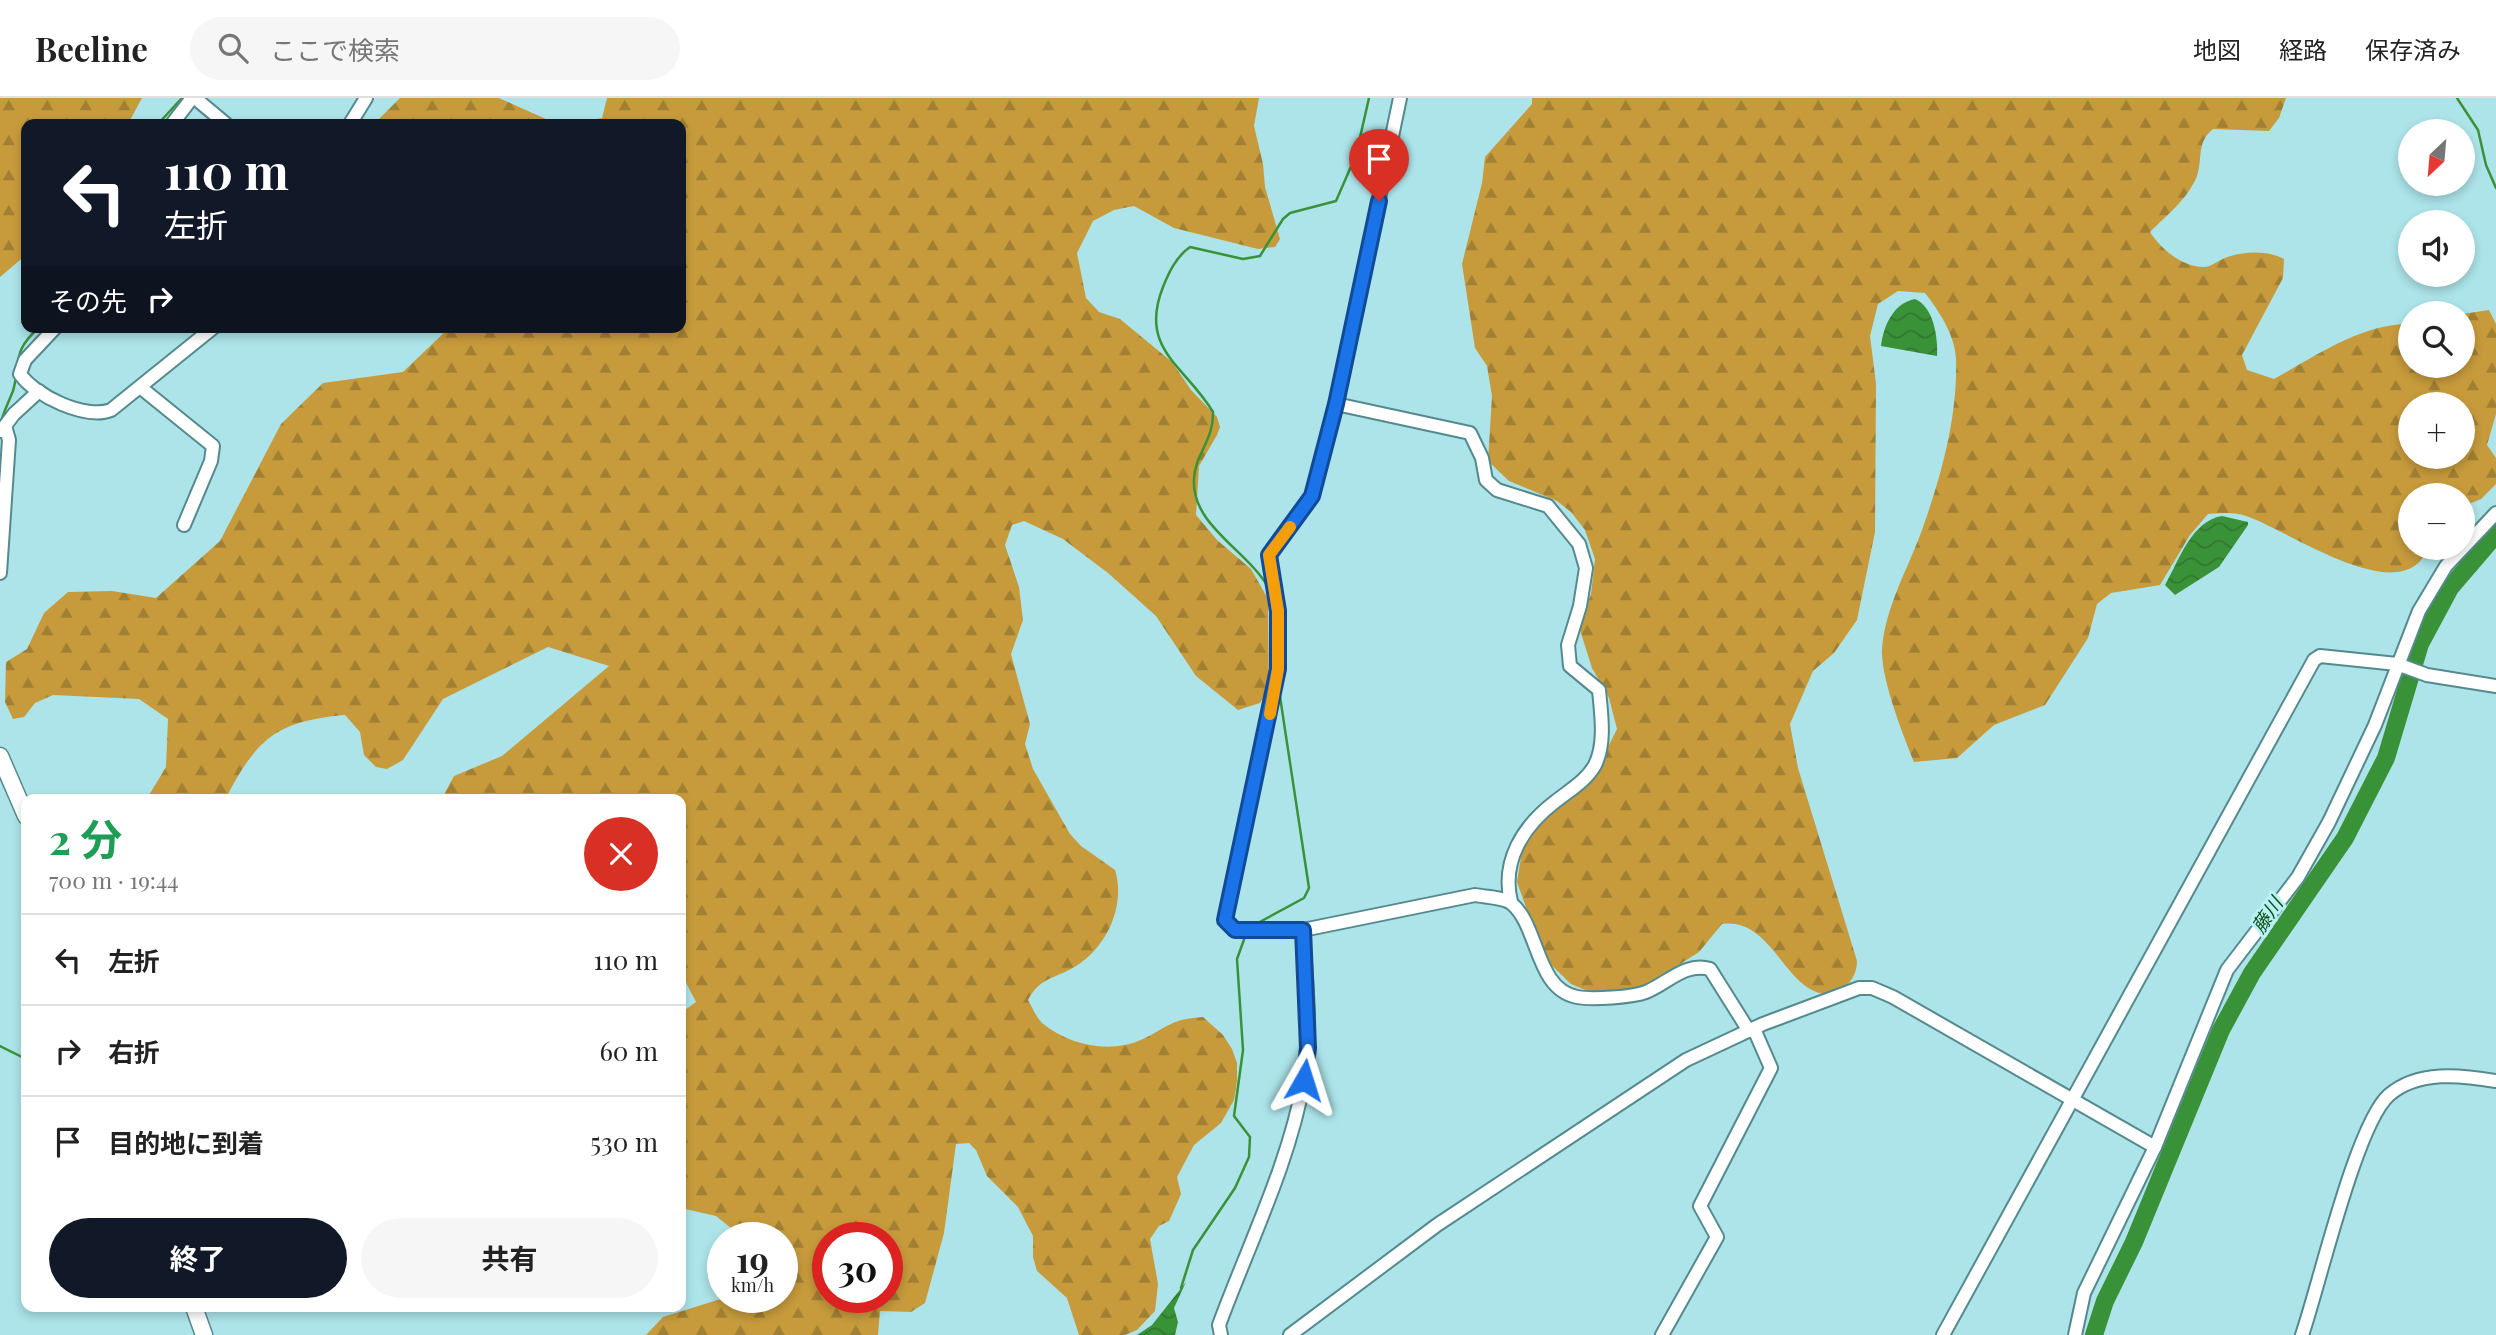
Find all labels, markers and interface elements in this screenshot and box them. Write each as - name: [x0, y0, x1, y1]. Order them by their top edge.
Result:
- search box: [190, 17, 680, 80]
- text: Beeline: [35, 26, 148, 70]
- icon: search: [214, 29, 252, 67]
- text: ここで検索: [270, 32, 400, 67]
- text: 地図: [2193, 33, 2241, 65]
- text: 経路: [2279, 33, 2327, 65]
- text: 保存済み: [2365, 33, 2461, 65]
- north arrow: [2398, 119, 2474, 196]
- map controls: [2398, 119, 2475, 560]
- pin: [1349, 129, 1409, 201]
- text: 110 m: [164, 137, 289, 202]
- icon: arrive: [1360, 140, 1398, 178]
- icon: left: [49, 147, 140, 238]
- text: 左折: [164, 202, 228, 245]
- button: sound: [2398, 210, 2475, 287]
- icon: right: [141, 280, 179, 318]
- text: その先: [49, 283, 127, 318]
- button: search: [2398, 301, 2475, 378]
- button: +: [2398, 392, 2475, 469]
- button: −: [2398, 483, 2475, 560]
- text: 2 分: [49, 810, 122, 866]
- button: close: [584, 817, 658, 891]
- text: 700 m · 19:44: [49, 864, 179, 895]
- water label: 藤川: [2245, 890, 2289, 937]
- icon: left: [49, 941, 87, 979]
- text: 110 m: [594, 942, 658, 977]
- text: 左折: [108, 943, 160, 978]
- icon: right: [49, 1032, 87, 1070]
- text: 60 m: [599, 1033, 658, 1068]
- text: 右折: [108, 1034, 160, 1069]
- position arrow: [1267, 1043, 1341, 1117]
- icon: arrive: [49, 1123, 87, 1161]
- text: 530 m: [590, 1124, 658, 1159]
- text: 目的地に到着: [108, 1125, 264, 1160]
- button: 終了: [49, 1218, 347, 1298]
- button: 共有: [361, 1218, 658, 1298]
- speed limit sign: 30: [812, 1222, 903, 1313]
- text: 19: [736, 1235, 769, 1282]
- text: km/h: [731, 1273, 774, 1297]

